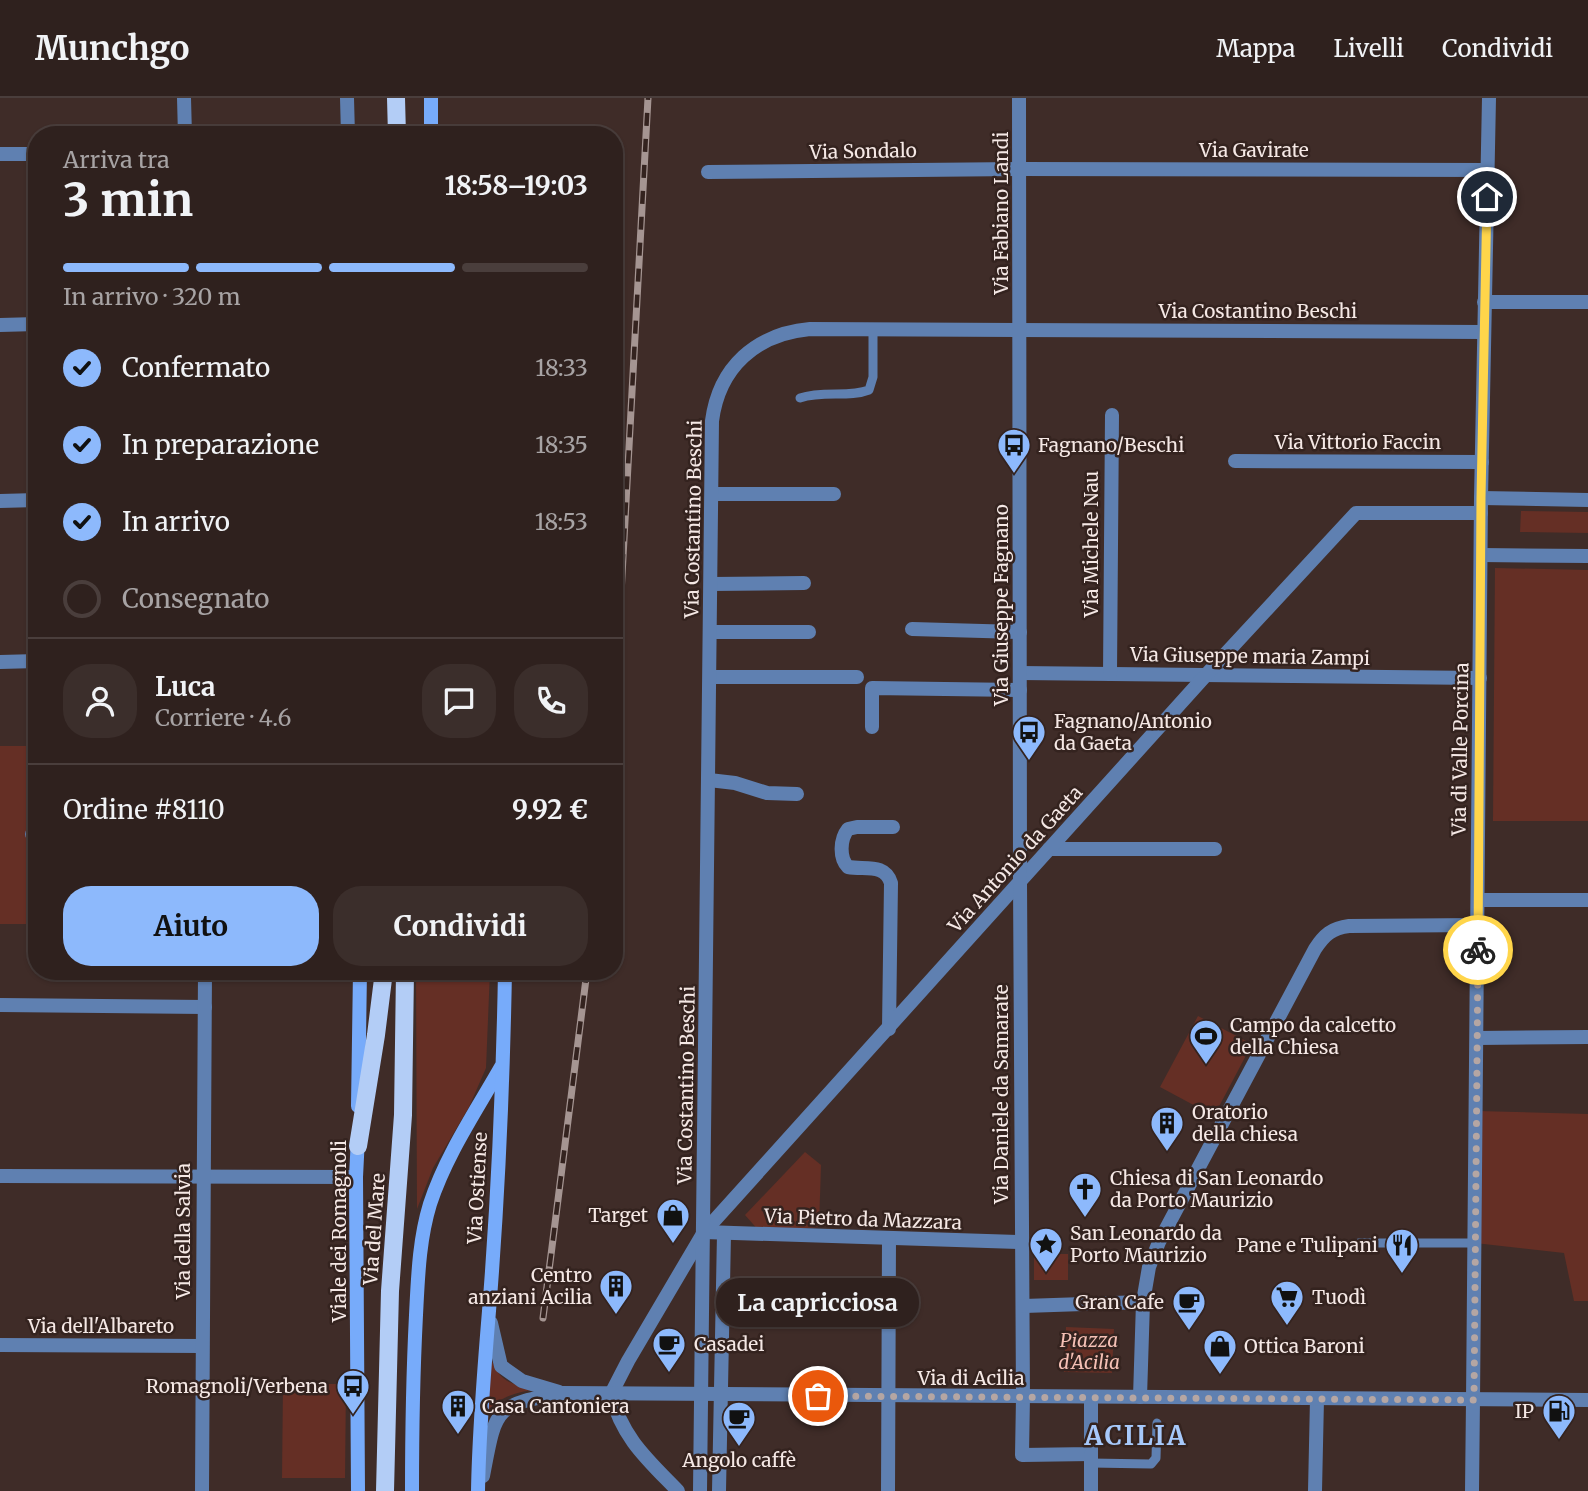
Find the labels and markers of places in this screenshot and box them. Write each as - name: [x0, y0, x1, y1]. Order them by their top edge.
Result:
- pin: [1457, 167, 1517, 227]
- bus stop icon: Fagnano/Beschi: [995, 426, 1033, 475]
- place label: Fagnano/Beschi: [1038, 433, 1184, 457]
- place label: Fagnano/Antonio da Gaeta: [1054, 709, 1212, 755]
- bus stop icon: Fagnano/Antonio da Gaeta: [1010, 713, 1048, 762]
- place label: Campo da calcetto della Chiesa: [1230, 1013, 1396, 1059]
- sports icon: Campo da calcetto della Chiesa: [1187, 1017, 1225, 1066]
- place label: Oratorio della chiesa: [1192, 1100, 1298, 1146]
- building icon: Oratorio della chiesa: [1148, 1104, 1186, 1153]
- place label: Chiesa di San Leonardo da Porto Maurizio: [1110, 1166, 1323, 1212]
- church icon: Chiesa di San Leonardo da Porto Maurizio: [1066, 1170, 1104, 1219]
- shop icon: Target: [654, 1196, 692, 1245]
- place label: Target: [588, 1203, 649, 1227]
- place label: San Leonardo da Porto Maurizio: [1070, 1221, 1222, 1267]
- place icon: San Leonardo da Porto Maurizio: [1027, 1225, 1065, 1274]
- restaurant icon: Pane e Tulipani: [1383, 1226, 1421, 1275]
- place label: Pane e Tulipani: [1237, 1233, 1378, 1257]
- place label: Centro anziani Acilia: [468, 1263, 592, 1309]
- building icon: Centro anziani Acilia: [597, 1267, 635, 1316]
- callout: La capricciosa: [716, 1277, 920, 1326]
- supermarket icon: Tuodì: [1268, 1278, 1306, 1327]
- cafe icon: Gran Cafe: [1170, 1283, 1208, 1332]
- place label: Tuodì: [1312, 1285, 1366, 1309]
- place label: Gran Cafe: [1075, 1290, 1164, 1314]
- cafe icon: Casadei: [650, 1325, 688, 1374]
- shop icon: Ottica Baroni: [1201, 1327, 1239, 1376]
- place label: Casadei: [694, 1332, 764, 1356]
- place label: Ottica Baroni: [1244, 1334, 1365, 1358]
- pin: [788, 1366, 848, 1426]
- bus stop icon: Romagnoli/Verbena: [334, 1367, 372, 1416]
- place label: Romagnoli/Verbena: [146, 1374, 328, 1398]
- building icon: Casa Cantoniera: [439, 1387, 477, 1436]
- fuel station icon: IP: [1540, 1392, 1578, 1441]
- place label: Casa Cantoniera: [482, 1394, 629, 1418]
- cafe icon: Angolo caffè: [720, 1399, 758, 1448]
- place label: IP: [1515, 1399, 1534, 1423]
- place label: Angolo caffè: [681, 1448, 796, 1472]

